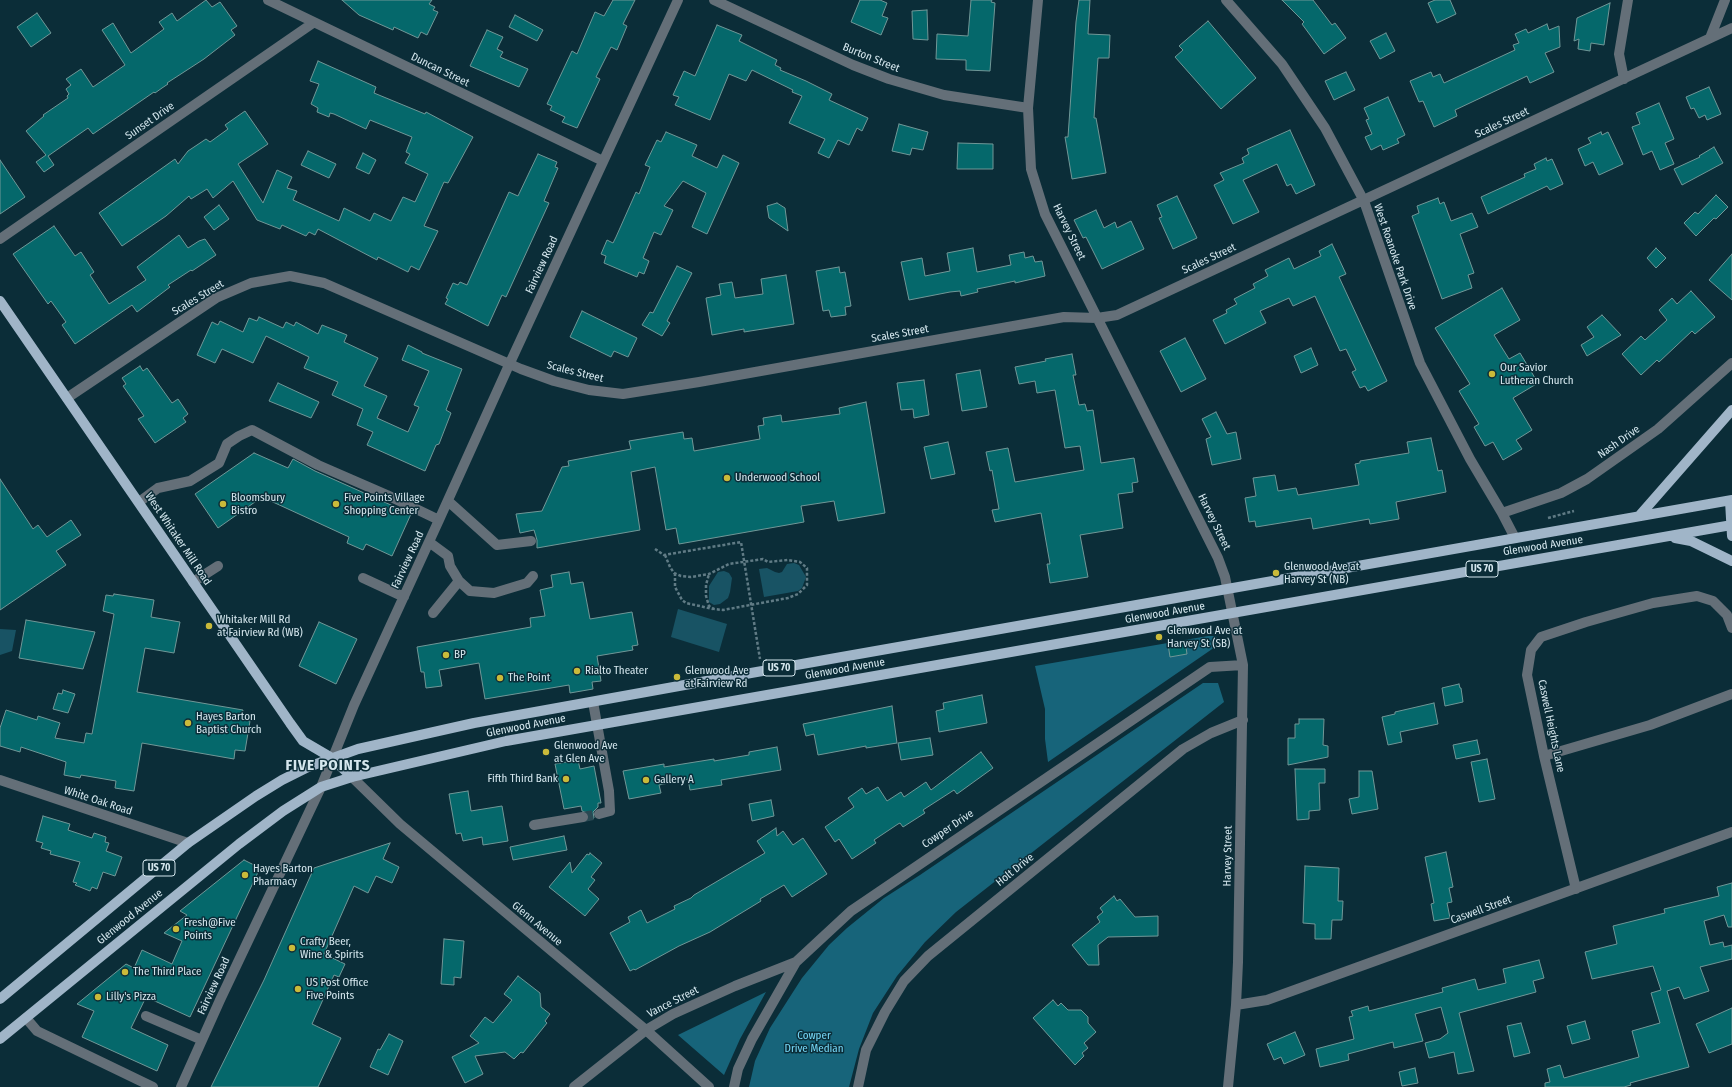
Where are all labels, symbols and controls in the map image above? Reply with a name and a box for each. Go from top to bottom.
street label: Burton Street [841,41,901,75]
street label: Duncan Street [409,50,471,90]
street label: Sunset Drive [123,99,177,143]
street label: Scales Street [1473,105,1531,141]
street label: Harvey Street [1050,202,1088,262]
street label: West Roanoke Park Drive [1371,202,1419,312]
street label: Fairview Road [523,234,561,296]
street label: Scales Street [1180,241,1238,277]
street label: Scales Street [170,277,226,319]
street label: Scales Street [870,322,930,346]
street label: Scales Street [545,359,605,385]
place label: Our Savior Lutheran Church [1500,361,1574,387]
marker: Our Savior Lutheran Church [1487,369,1497,379]
street label: Nash Drive [1595,423,1643,461]
place label: Underwood School [735,471,820,485]
marker: Underwood School [722,473,732,483]
street label: West Whitaker Mill Road [142,490,214,588]
place label: Bloomsbury Bistro [231,491,285,517]
place label: Five Points Village Shopping Center [344,491,425,517]
street label: Harvey Street [1195,492,1233,552]
marker: Bloomsbury Bistro [218,499,228,509]
marker: Five Points Village Shopping Center [331,499,341,509]
street label: Fairview Road [389,529,427,591]
street label: Glenwood Avenue [1502,533,1584,559]
place label: Glenwood Ave at Harvey St (NB) [1284,560,1359,586]
road number: US 70 [1466,561,1498,577]
marker: Glenwood Ave at Harvey St (NB) [1271,568,1281,578]
street label: Glenwood Avenue [1124,599,1206,627]
place label: Whitaker Mill Rd at Fairview Rd (WB) [217,613,303,639]
marker: Whitaker Mill Rd at Fairview Rd (WB) [204,621,214,631]
place label: Glenwood Ave at Harvey St (SB) [1167,624,1242,650]
marker: Glenwood Ave at Harvey St (SB) [1154,632,1164,642]
place label: BP [454,648,466,662]
marker: BP [441,650,451,660]
street label: Glenwood Avenue [804,655,886,683]
road number: US 70 [763,660,795,676]
place label: Rialto Theater [585,664,648,678]
place label: Glenwood Ave at Fairview Rd [685,664,749,690]
marker: Rialto Theater [572,666,582,676]
place label: The Point [508,671,550,685]
marker: Glenwood Ave at Fairview Rd [672,672,682,682]
marker: The Point [495,673,505,683]
street label: Caswell Heights Lane [1535,678,1567,774]
place label: Hayes Barton Baptist Church [196,710,262,736]
street label: Glenwood Avenue [485,712,567,740]
marker: Hayes Barton Baptist Church [183,718,193,728]
place label: Glenwood Ave at Glen Ave [554,739,618,765]
marker: Glenwood Ave at Glen Ave [541,747,551,757]
district label: FIVE POINTS [285,757,371,775]
place label: Fifth Third Bank [487,772,558,786]
place label: Gallery A [654,773,694,787]
marker: Fifth Third Bank [561,774,571,784]
marker: Gallery A [641,775,651,785]
street label: White Oak Road [62,784,134,818]
street label: Cowper Drive [920,807,976,851]
street label: Harvey Street [1221,826,1235,886]
street label: Holt Drive [993,851,1037,889]
road number: US 70 [143,860,175,876]
place label: Hayes Barton Pharmacy [253,862,313,888]
marker: Hayes Barton Pharmacy [240,870,250,880]
street label: Glenwood Avenue [94,886,166,948]
street label: Caswell Street [1449,893,1513,927]
street label: Glenn Avenue [509,899,565,949]
place label: Fresh@Five Points [184,916,236,942]
marker: Fresh@Five Points [171,924,181,934]
place label: Crafty Beer, Wine & Spirits [300,935,364,961]
marker: Crafty Beer, Wine & Spirits [287,943,297,953]
street label: Fairview Road [195,955,233,1017]
place label: The Third Place [133,965,201,979]
marker: The Third Place [120,967,130,977]
place label: US Post Office Five Points [306,976,368,1002]
street label: Vance Street [645,983,701,1021]
marker: US Post Office Five Points [293,984,303,994]
place label: Lilly's Pizza [106,990,156,1004]
marker: Lilly's Pizza [93,992,103,1002]
park label: Cowper Drive Median [785,1029,843,1055]

